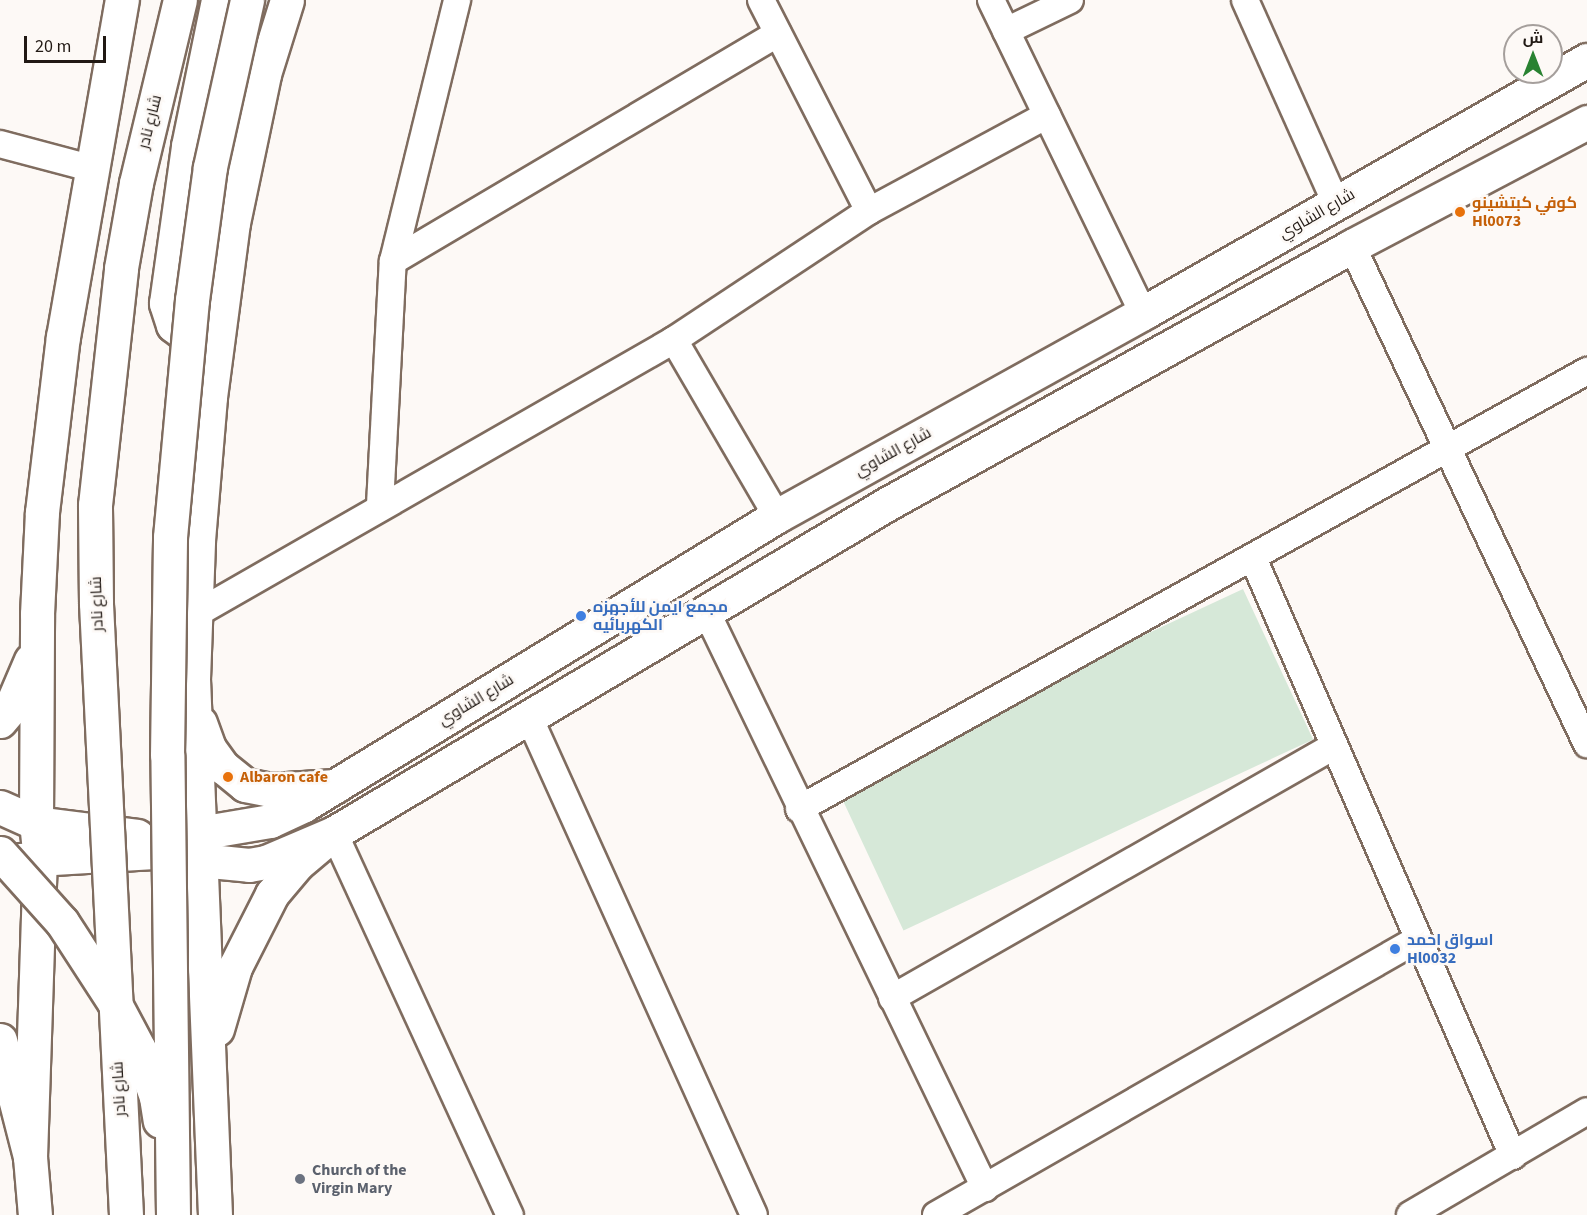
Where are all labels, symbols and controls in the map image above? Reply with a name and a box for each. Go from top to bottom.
scale bar [27,24,110,62]
north arrow [1503,24,1563,84]
text: ش [1523,27,1543,49]
text: 20 m [35,34,71,59]
street label: شارع نادر [134,93,166,151]
street label: شارع الشاوي [1276,185,1358,243]
place label: كوفي كبتشينو Hl0073 [1472,193,1577,231]
marker: كوفي كبتشينو Hl0073 [1453,205,1467,219]
street label: شارع الشاوي [851,423,935,481]
street label: شارع نادر [86,576,108,632]
place label: مجمع ايمن للأجهزه الكهربائيه [593,597,728,635]
marker: مجمع ايمن للأجهزه الكهربائيه [574,609,588,623]
street label: شارع الشاوي [435,670,517,730]
place label: Albaron cafe [240,767,328,787]
marker: Albaron cafe [221,770,235,784]
place label: اسواق احمد Hl0032 [1407,930,1493,968]
marker: اسواق احمد Hl0032 [1388,942,1402,956]
street label: شارع نادر [108,1061,130,1117]
place label: Church of the Virgin Mary [312,1160,407,1198]
marker: Church of the Virgin Mary [293,1172,307,1186]

